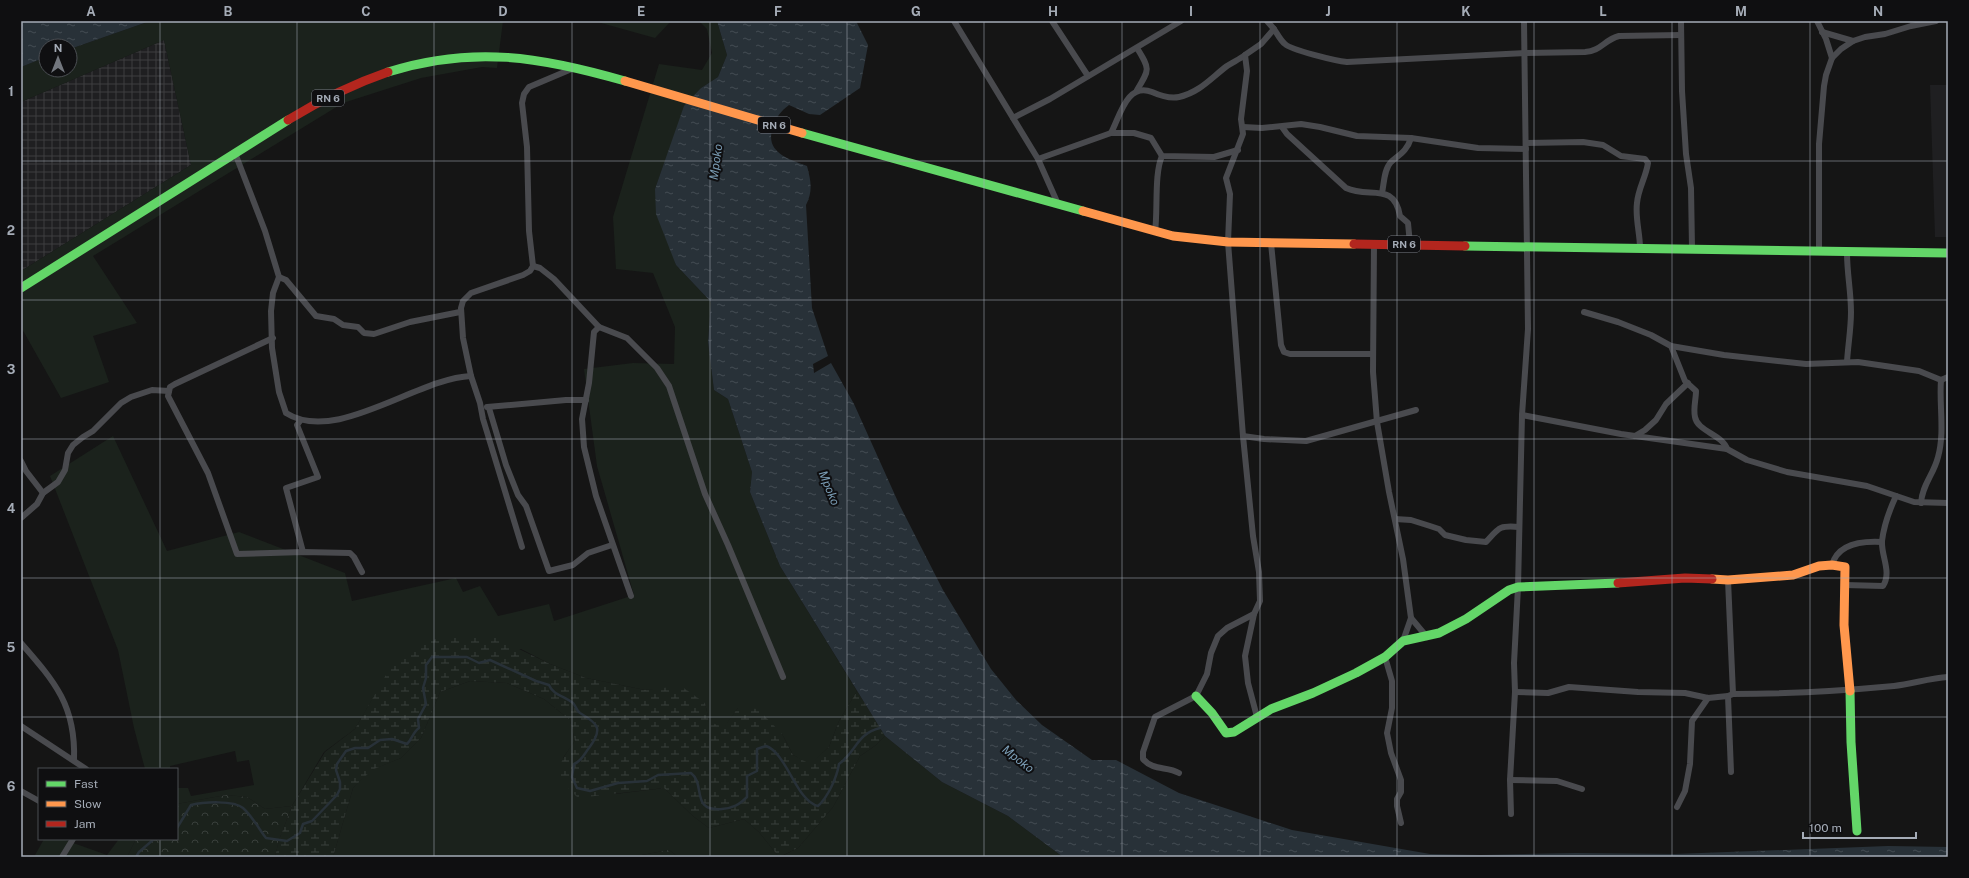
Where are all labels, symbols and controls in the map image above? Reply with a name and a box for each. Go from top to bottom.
text: A [86,4,96,19]
text: B [224,4,233,19]
text: C [361,4,371,19]
text: D [498,4,508,19]
text: E [637,4,645,19]
text: F [774,4,782,19]
text: G [911,4,921,19]
text: H [1048,4,1058,19]
text: I [1189,4,1193,19]
text: J [1325,4,1331,19]
text: K [1461,4,1471,19]
text: L [1599,4,1607,19]
text: M [1735,4,1747,19]
text: N [1873,4,1883,19]
north arrow [38,38,78,78]
text: N [54,42,62,54]
text: 1 [8,84,14,99]
road number: RN 6 [312,90,344,106]
road number: RN 6 [758,117,790,133]
water label: Mpoko [707,143,726,181]
text: 2 [7,223,15,238]
road number: RN 6 [1388,236,1420,252]
text: 3 [7,362,16,377]
water label: Mpoko [816,469,842,508]
text: 4 [7,501,16,516]
text: 5 [7,640,16,655]
water label: Mpoko [999,742,1037,776]
legend [38,768,178,840]
text: Fast [74,777,99,791]
text: 6 [7,779,16,794]
text: Slow [74,797,102,811]
scale bar [1803,814,1916,840]
text: Jam [74,817,96,831]
text: 100 m [1809,821,1842,835]

